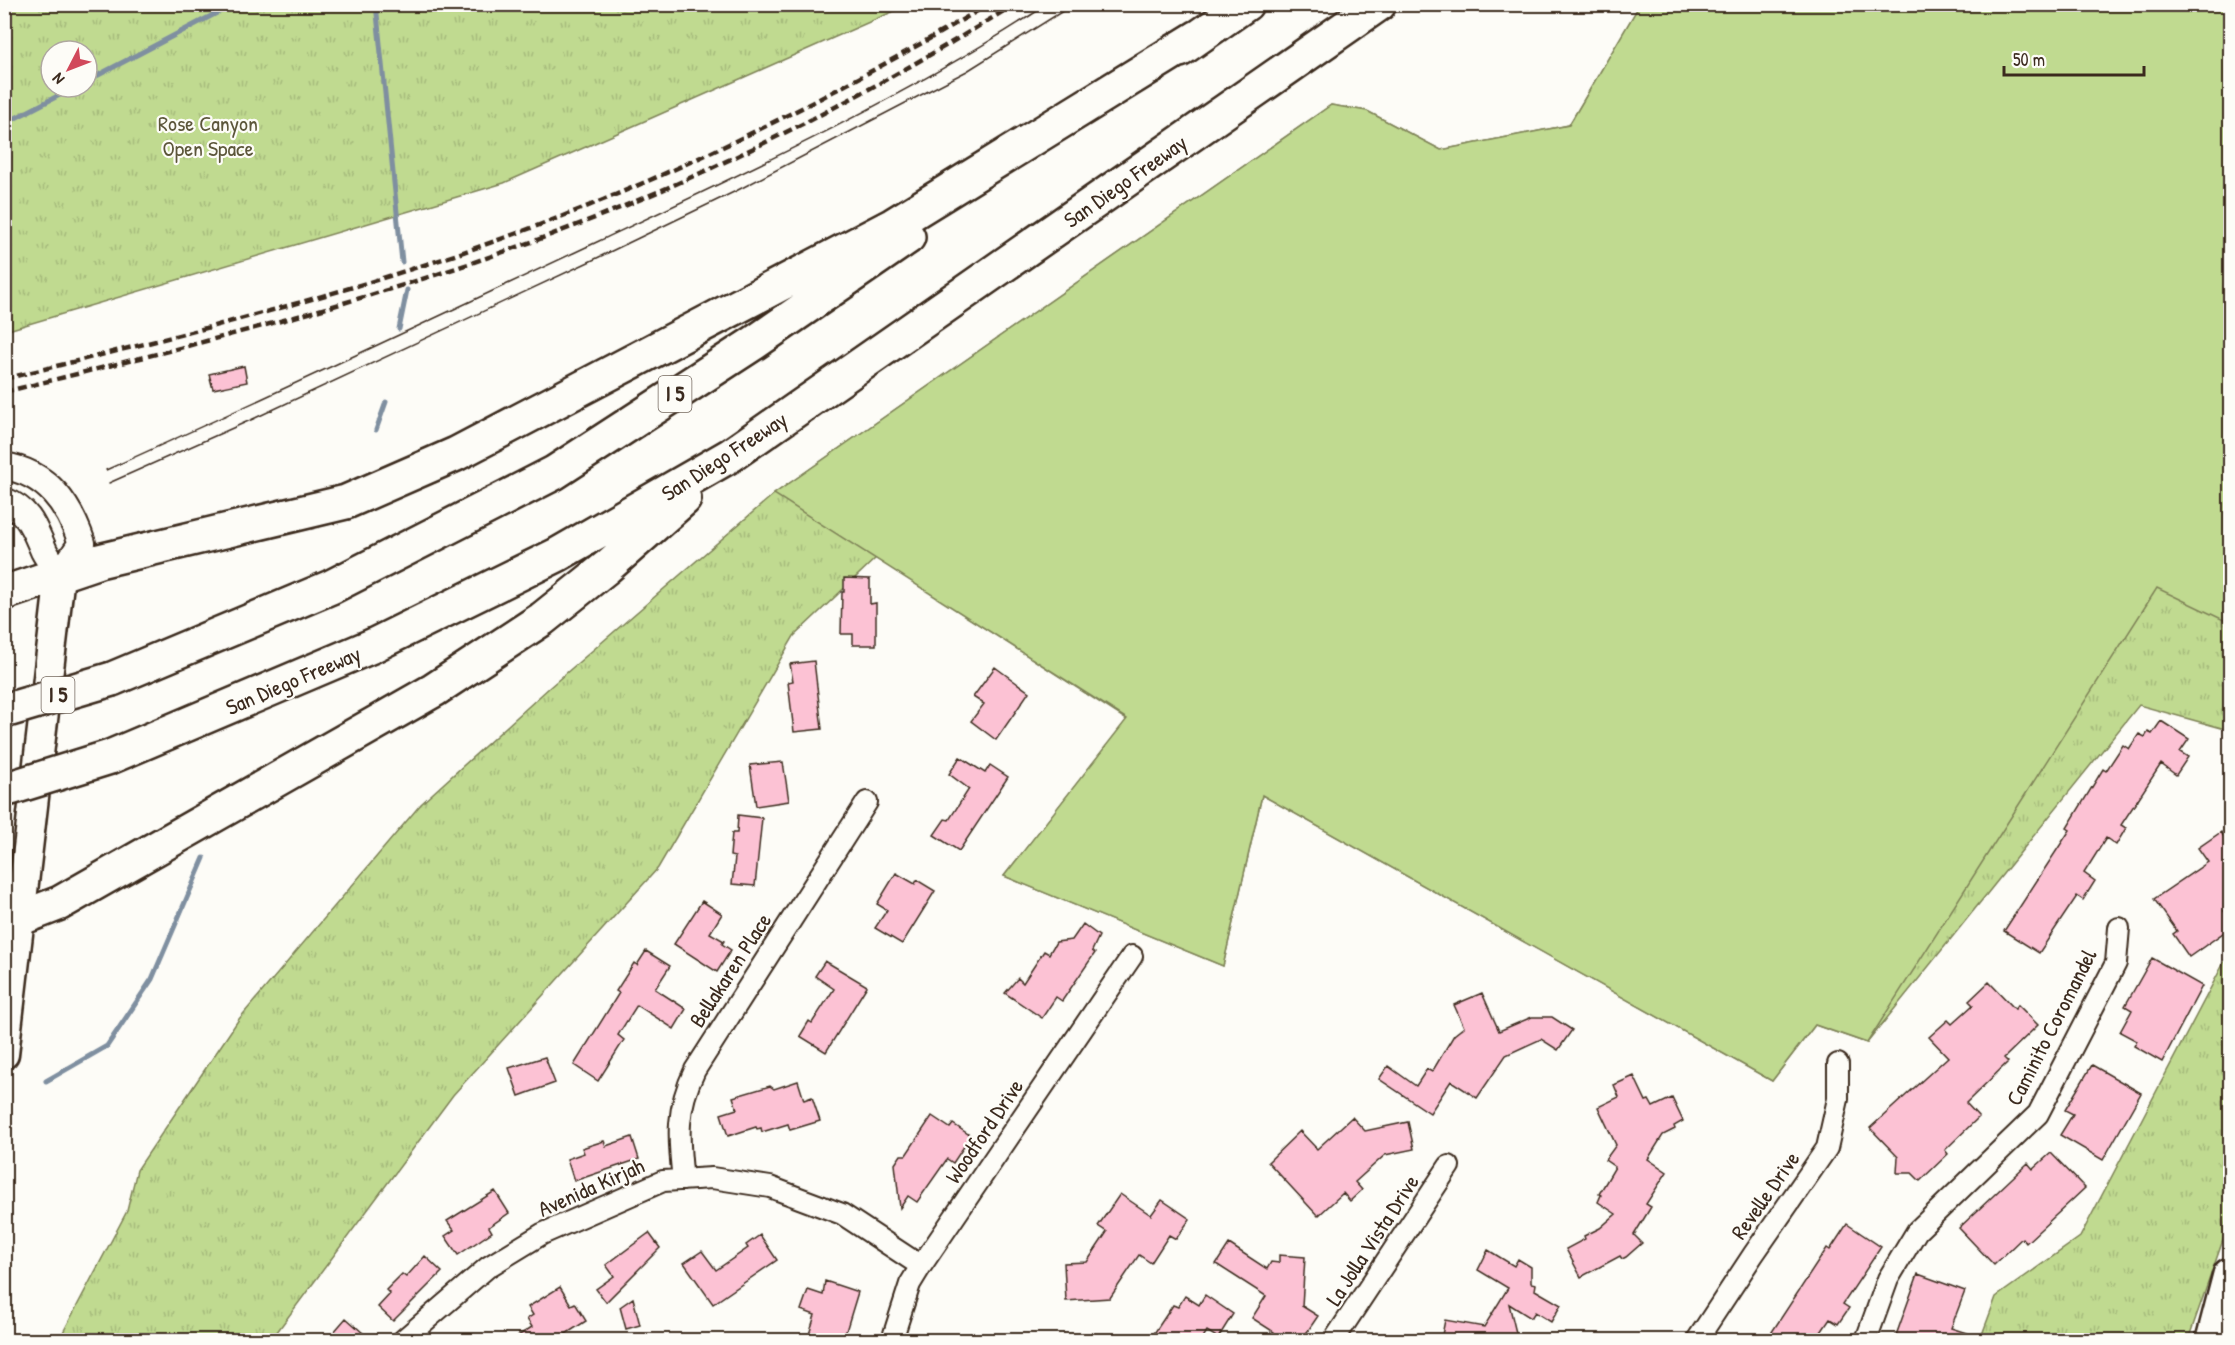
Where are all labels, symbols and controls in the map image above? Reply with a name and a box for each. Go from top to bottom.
north arrow [39,39,99,99]
scale bar [2004,39,2144,77]
text: 50 m [2013,47,2045,72]
text: N [47,68,69,90]
park label: Rose Canyon Open Space [158,108,258,163]
street label: San Diego Freeway [1057,127,1193,235]
road number: I 5 [658,376,692,412]
street label: San Diego Freeway [655,404,793,508]
street label: San Diego Freeway [221,638,365,722]
road number: I 5 [42,677,74,713]
street label: Bellakaren Place [682,907,778,1033]
street label: Caminito Coromandel [1999,943,2103,1110]
street label: Woodford Drive [938,1073,1030,1189]
street label: Revelle Drive [1724,1145,1806,1245]
street label: Avenida Kirjah [533,1150,649,1224]
street label: La Jolla Vista Drive [1318,1169,1426,1311]

